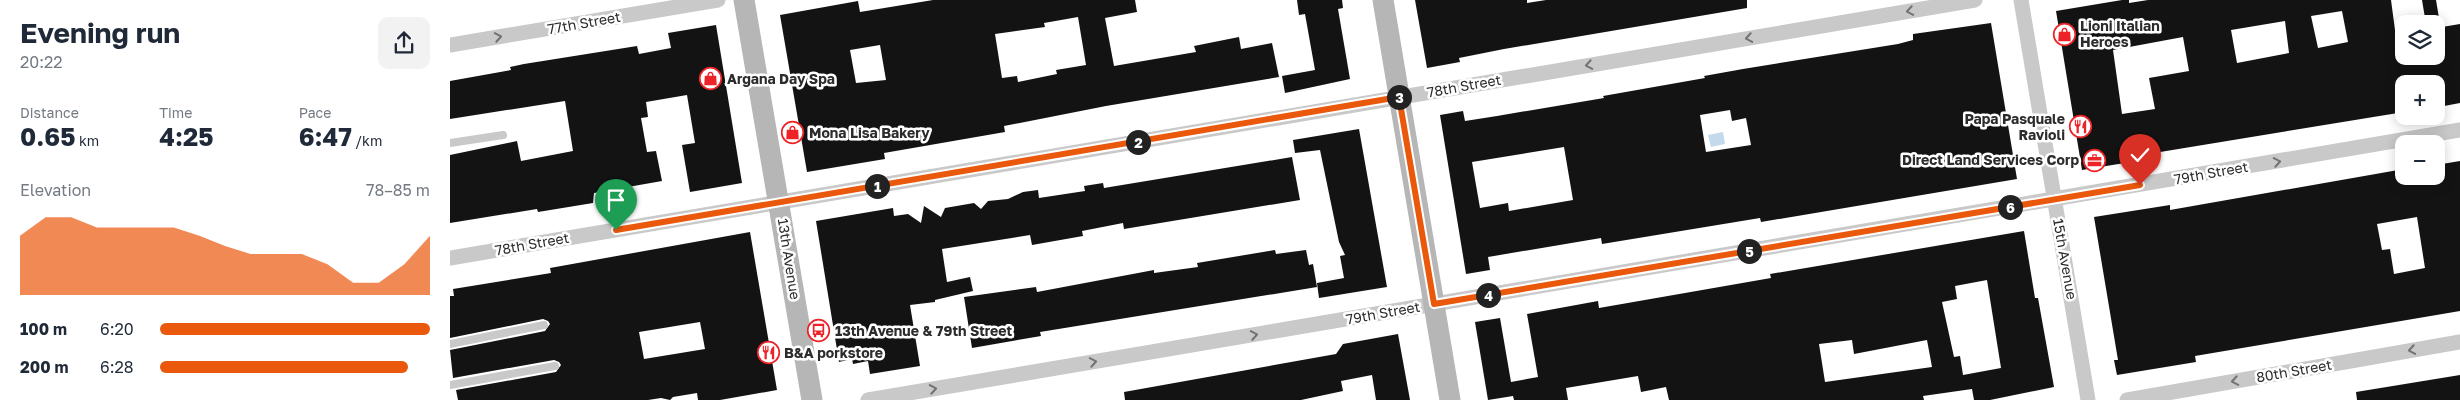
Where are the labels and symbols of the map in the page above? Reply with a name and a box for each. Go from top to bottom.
one-way arrow [1905,5,1913,16]
street label: 77th Street [546,8,622,37]
place label: Lioni Italian Heroes [2080,17,2160,50]
shop icon: Lioni Italian Heroes [2052,22,2076,46]
one-way arrow [494,33,502,43]
one-way arrow [1745,33,1754,43]
one-way arrow [1585,60,1594,70]
shop icon: Argana Day Spa [699,67,723,91]
place label: Argana Day Spa [727,70,835,87]
street label: 78th Street [1425,71,1502,100]
pin: 3 [1386,84,1412,110]
place label: Papa Pasquale Ravioli [1964,110,2065,143]
restaurant icon: Papa Pasquale Ravioli [2069,115,2093,139]
shop icon: Mona Lisa Bakery [781,121,805,145]
place label: Mona Lisa Bakery [809,124,930,141]
pin: 2 [1126,130,1150,154]
pin [2119,134,2161,185]
office icon: Direct Land Services Corp [2083,148,2107,172]
place label: Direct Land Services Corp [1902,151,2079,168]
one-way arrow [2272,157,2281,167]
street label: 79th Street [2172,158,2249,187]
pin: 1 [864,174,890,198]
pin [595,179,637,230]
pin: 6 [1998,194,2022,220]
street label: 13th Avenue [775,217,804,301]
street label: 15th Avenue [2050,217,2081,301]
street label: 78th Street [493,229,570,258]
pin: 5 [1736,238,1762,264]
pin: 4 [1476,282,1500,308]
street label: 79th Street [1344,298,1421,327]
bus stop icon: 13th Avenue & 79th Street [807,319,831,343]
place label: 13th Avenue & 79th Street [835,322,1013,339]
one-way arrow [1249,330,1258,340]
restaurant icon: B&A porkstore [756,341,780,365]
place label: B&A porkstore [784,344,883,361]
one-way arrow [2408,345,2416,355]
street label: 80th Street [2255,356,2333,386]
one-way arrow [1089,357,1098,367]
one-way arrow [2230,376,2239,386]
one-way arrow [929,384,937,394]

